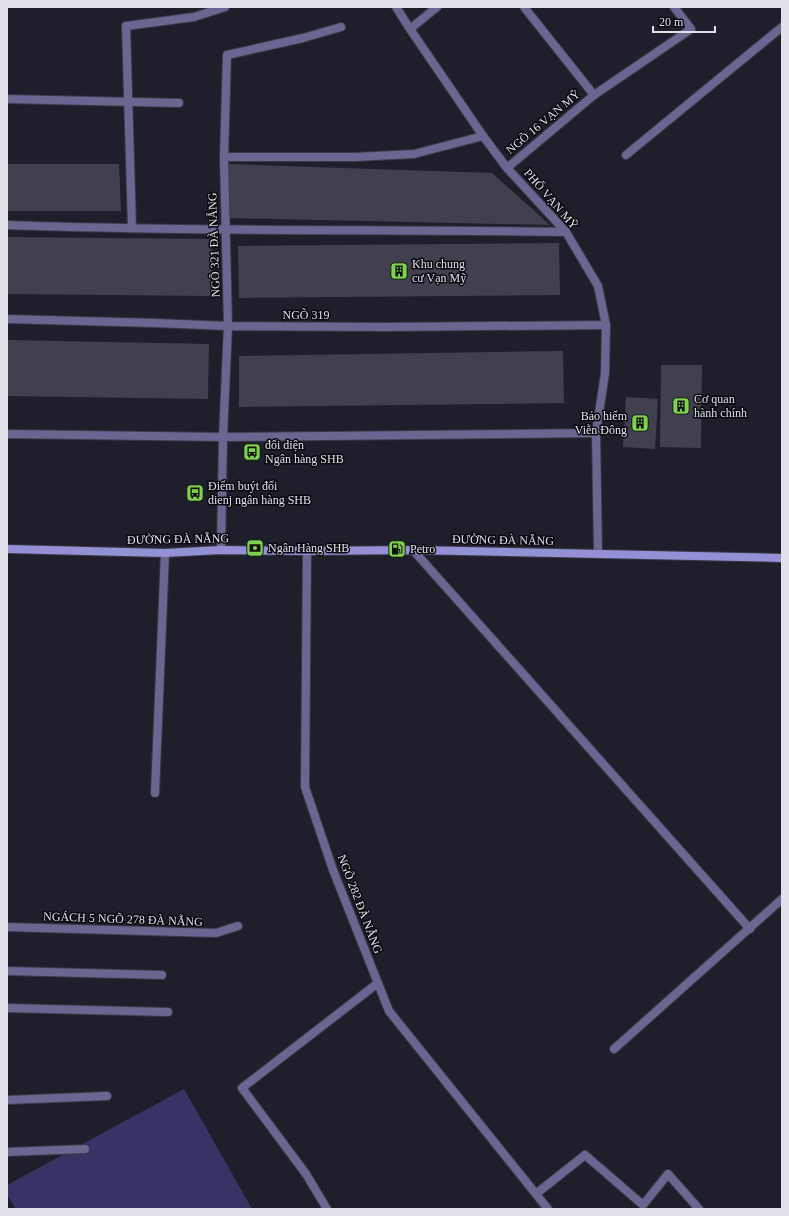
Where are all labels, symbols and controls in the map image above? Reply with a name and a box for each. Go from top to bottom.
scale bar [653,8,715,34]
text: 20 m [659,15,684,29]
street label: NGÕ 16 VẠN MỸ [503,87,583,157]
street label: PHỐ VẠN MỸ [521,165,582,232]
street label: NGÕ 321 ĐÀ NẴNG [204,192,223,298]
place label: Khu chung cư Vạn Mỹ [412,257,466,285]
building icon: Khu chung cư Vạn Mỹ [389,261,409,281]
street label: NGÕ 319 [283,308,330,322]
place label: Cơ quan hành chính [694,392,747,420]
building icon: Cơ quan hành chính [671,396,691,416]
place label: Bảo hiểm Viễn Đông [575,409,628,437]
building icon: Bảo hiểm Viễn Đông [630,413,650,433]
place label: đối diện Ngân hàng SHB [265,438,344,466]
bus stop icon: đối diện Ngân hàng SHB [242,442,262,462]
place label: Điểm buýt đối dienj ngân hàng SHB [208,479,311,507]
bus stop icon: Điểm buýt đối dienj ngân hàng SHB [185,483,205,503]
street label: ĐƯỜNG ĐÀ NẴNG [127,530,229,547]
street label: ĐƯỜNG ĐÀ NẴNG [452,531,554,548]
bank icon: Ngân Hàng SHB [245,538,265,558]
fuel station icon: Petro [387,539,407,559]
place label: Ngân Hàng SHB [268,541,349,555]
place label: Petro [410,542,435,556]
street label: NGÕ 282 ĐÀ NẴNG [335,852,386,956]
street label: NGÁCH 5 NGÕ 278 ĐÀ NẴNG [43,908,203,929]

